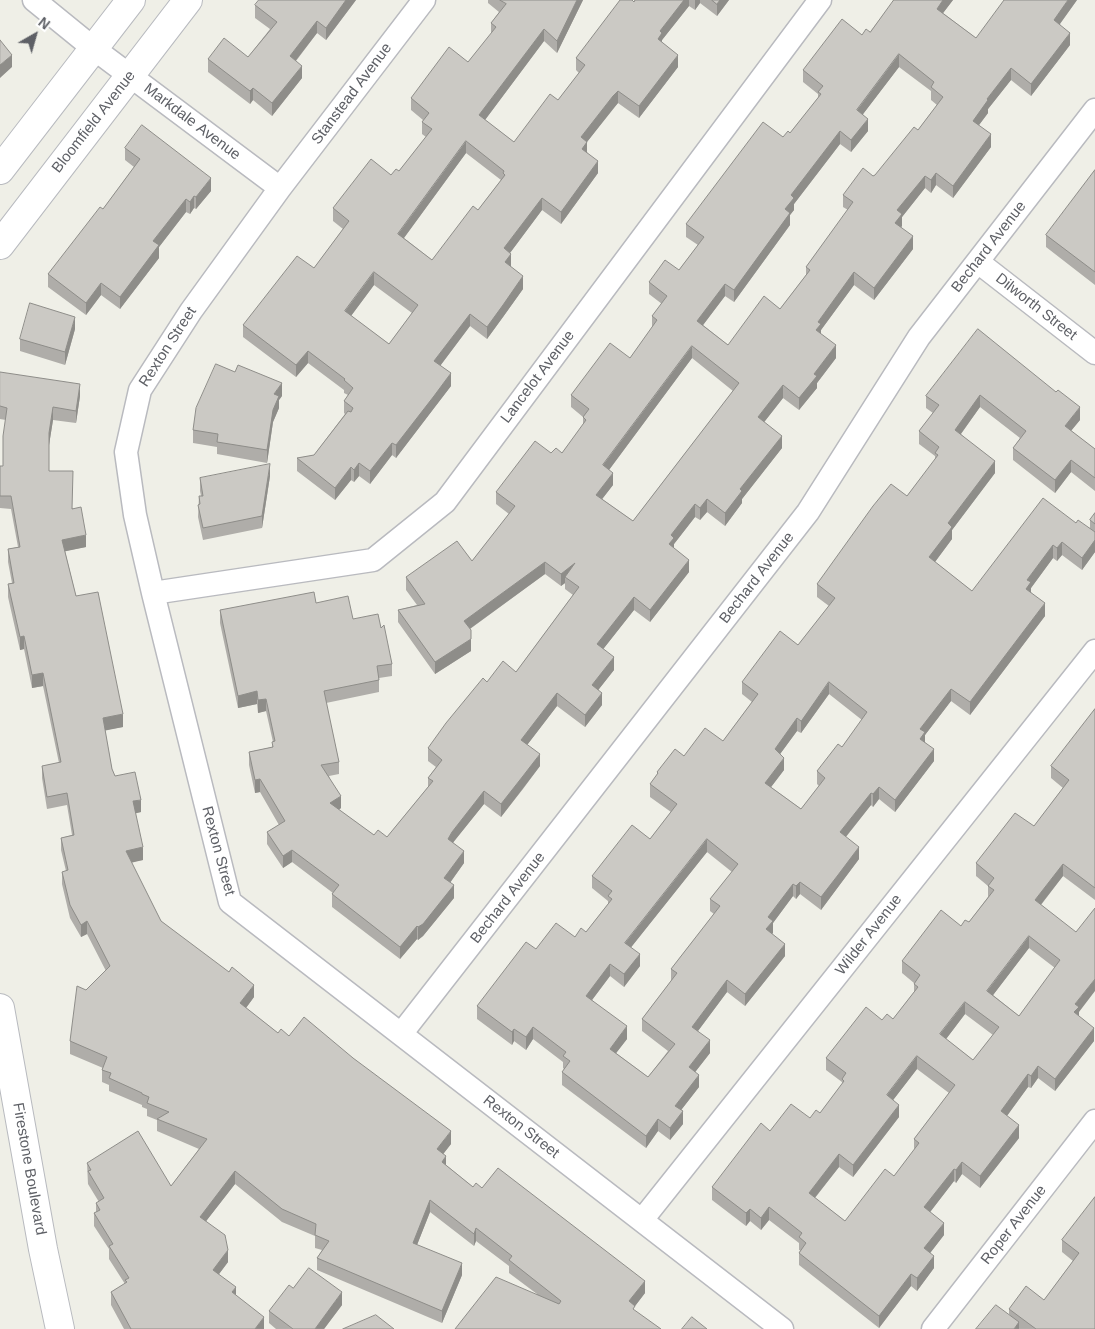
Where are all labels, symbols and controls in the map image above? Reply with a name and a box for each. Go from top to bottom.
north arrow [10,10,60,60]
text: N [35,14,53,33]
street label: Stanstead Avenue [308,40,396,148]
street label: Bloomfield Avenue [48,67,140,177]
street label: Markdale Avenue [140,80,244,164]
street label: Bechard Avenue [948,198,1030,296]
street label: Dilworth Street [992,270,1080,344]
street label: Rexton Street [135,304,201,390]
street label: Lancelot Avenue [497,327,579,427]
street label: Bechard Avenue [716,529,798,627]
street label: Rexton Street [197,804,239,898]
street label: Bechard Avenue [467,849,549,947]
street label: Wilder Avenue [832,891,906,979]
street label: Rexton Street [479,1092,563,1162]
street label: Firestone Boulevard [8,1101,50,1237]
street label: Roper Avenue [977,1182,1051,1268]

